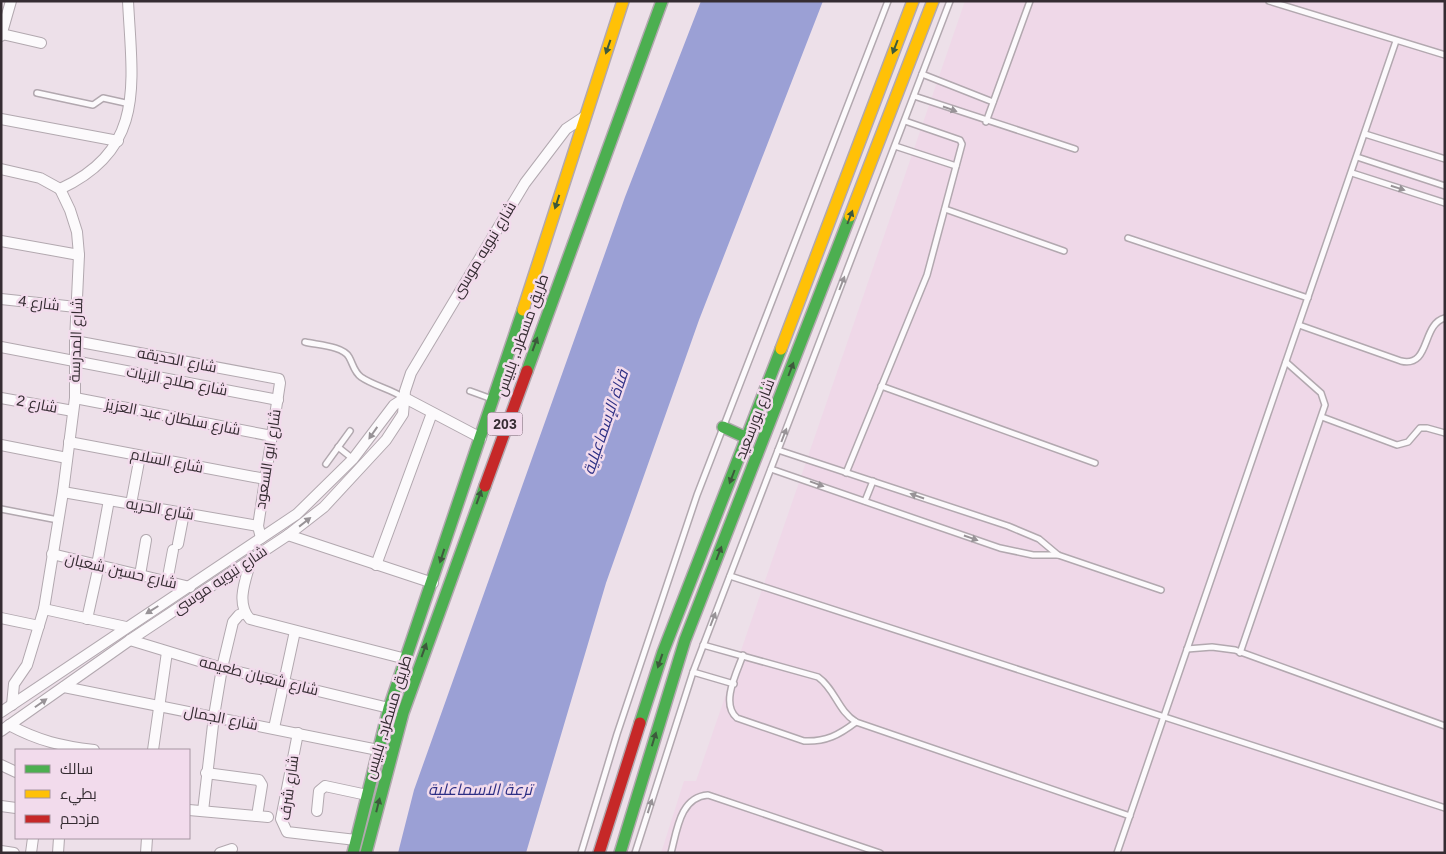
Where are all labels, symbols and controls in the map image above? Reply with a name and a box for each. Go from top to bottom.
one-way arrow [604,40,611,55]
one-way arrow [891,40,899,55]
one-way arrow [943,105,958,113]
one-way arrow [1391,184,1406,192]
one-way arrow [553,195,561,210]
street label: شارع نبويه موسى [448,198,522,303]
one-way arrow [846,210,854,224]
street label: طريق مسطرد, بلبيس [492,272,553,399]
one-way arrow [838,275,846,290]
street label: شارع 4 [17,292,61,316]
street label: شارع المدرسة [66,297,88,383]
one-way arrow [531,336,539,351]
street label: شارع الحديقه [135,343,218,378]
street label: شارع صلاح الزيات [125,362,229,402]
one-way arrow [787,362,795,376]
water label: قناة الإسماعيلية [580,366,634,477]
street label: شارع بورسعيد [732,376,780,462]
street label: شارع 2 [14,391,59,419]
street label: شارع سلطان عبد العزيز [102,395,242,441]
street label: شارع ابو السعود [251,408,287,510]
road number: 203 [488,412,522,436]
one-way arrow [368,427,378,440]
one-way arrow [780,427,788,442]
street label: شارع السلام [129,445,205,479]
one-way arrow [728,470,736,485]
one-way arrow [810,480,825,488]
one-way arrow [476,489,483,504]
one-way arrow [910,492,925,499]
street label: شارع الحريه [124,494,195,526]
one-way arrow [298,517,312,527]
one-way arrow [963,535,978,542]
street label: شارع نبويه موسى [170,542,272,620]
one-way arrow [715,545,723,560]
street label: شارع حسين شعبان [63,549,179,595]
one-way arrow [438,549,446,564]
one-way arrow [145,606,159,615]
one-way arrow [709,611,717,626]
one-way arrow [421,642,428,657]
street label: شارع شعبان طعيمه [197,653,320,701]
street label: طريق مسطرد, بلبيس [361,653,416,781]
one-way arrow [656,653,663,668]
one-way arrow [34,698,48,708]
street label: شارع الجمال [182,702,260,736]
one-way arrow [651,732,659,747]
legend [15,749,190,839]
street label: شارع شرف [276,754,304,822]
text: سالك [60,760,93,777]
water label: ترعة الاسماعلية [428,781,535,799]
text: بطيء [60,785,97,806]
one-way arrow [374,798,382,813]
one-way arrow [646,799,654,814]
text: مزدحم [60,810,100,829]

